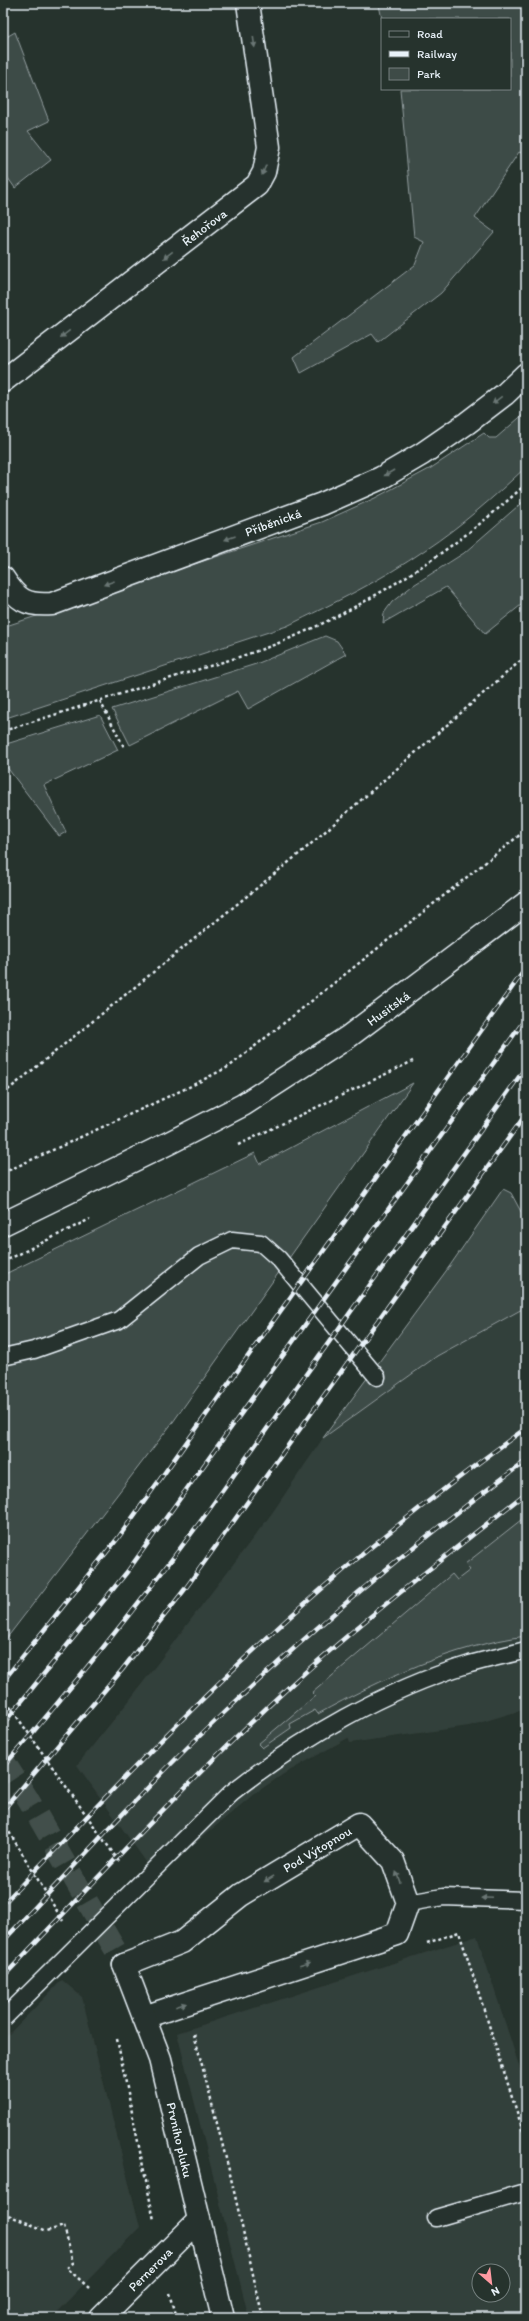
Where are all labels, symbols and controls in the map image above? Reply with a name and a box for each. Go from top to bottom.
legend [381,18,511,90]
text: Road [417,27,443,41]
one-way arrow [251,36,257,48]
text: Railway [417,47,457,61]
text: Park [417,67,441,81]
one-way arrow [261,164,267,176]
street label: Řehořova [179,206,230,249]
one-way arrow [163,250,173,258]
one-way arrow [59,329,70,338]
one-way arrow [492,396,502,404]
one-way arrow [383,469,395,476]
street label: Příběnická [243,505,304,540]
one-way arrow [224,535,236,541]
one-way arrow [102,580,114,586]
street label: Husitská [364,988,413,1029]
street label: Pod Výtopnou [280,1823,354,1876]
one-way arrow [395,1870,401,1882]
one-way arrow [263,1875,275,1882]
one-way arrow [481,1895,493,1902]
one-way arrow [299,1961,311,1967]
one-way arrow [176,2001,188,2007]
street label: Prvního pluku [164,2101,195,2179]
street label: Pernerova [125,2244,176,2294]
north arrow [471,2263,511,2303]
text: N [489,2284,502,2299]

